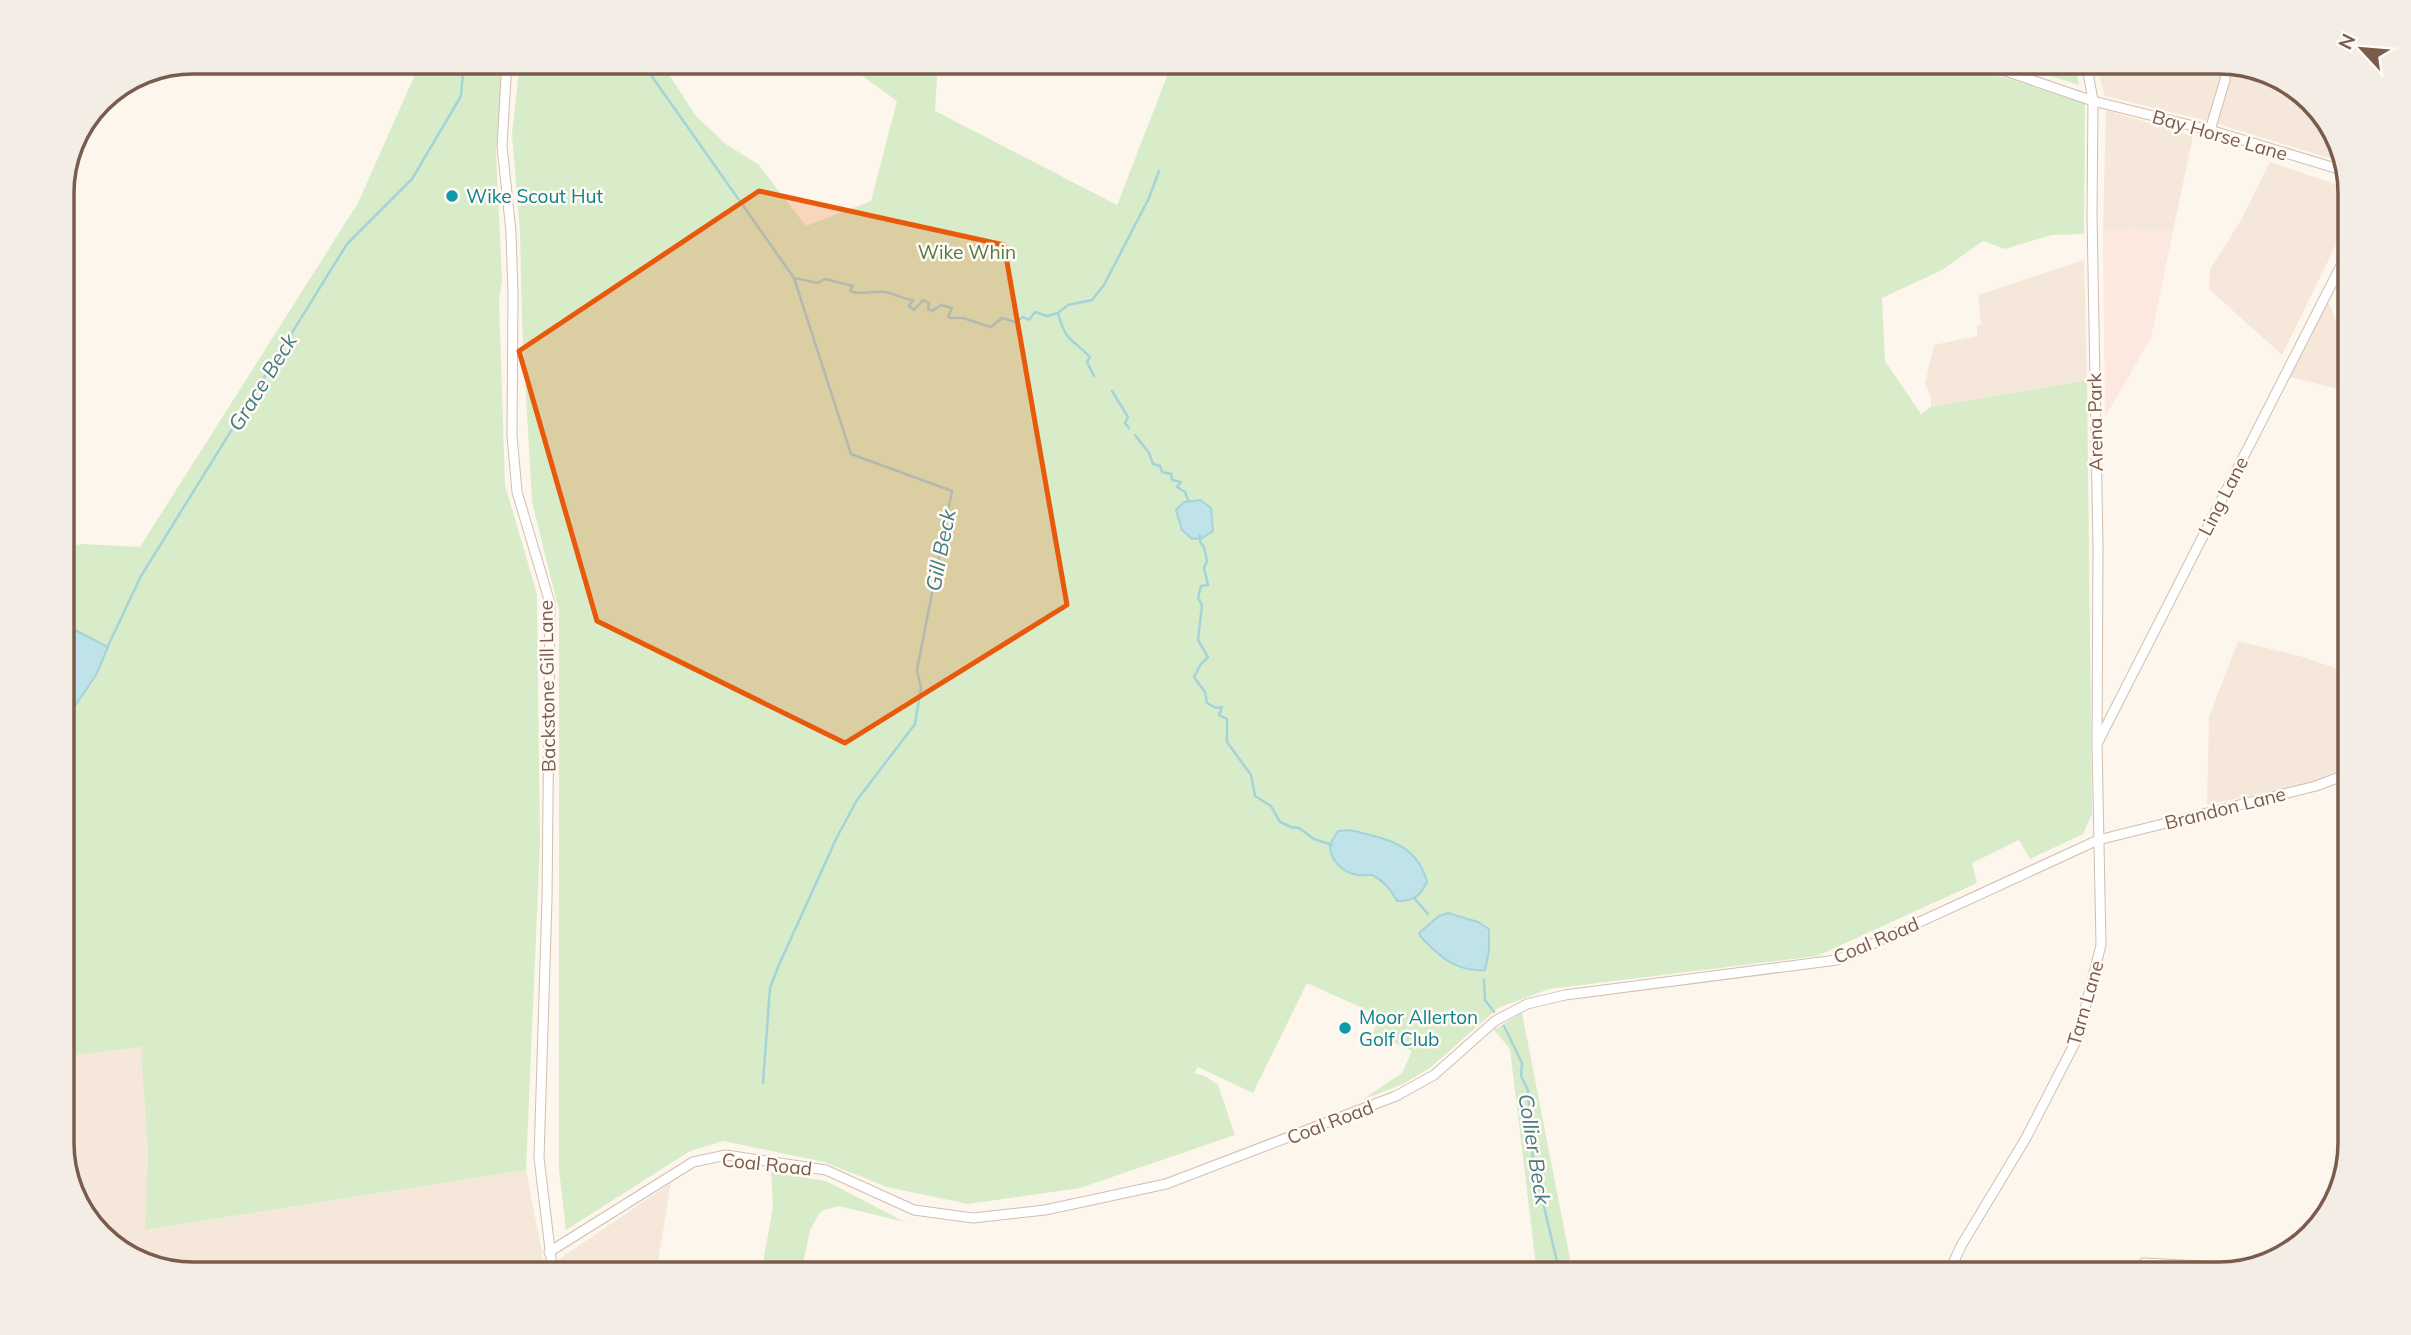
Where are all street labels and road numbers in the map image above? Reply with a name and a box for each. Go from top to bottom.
street label: Bay Horse Lane [2150,104,2290,166]
street label: Arena Park [2082,372,2108,471]
street label: Ling Lane [2193,452,2253,540]
street label: Backstone Gill Lane [533,600,561,772]
street label: Brandon Lane [2162,781,2288,835]
street label: Coal Road [1830,911,1922,969]
street label: Tarn Lane [2061,958,2109,1048]
street label: Coal Road [1283,1095,1377,1149]
street label: Coal Road [721,1147,813,1181]

